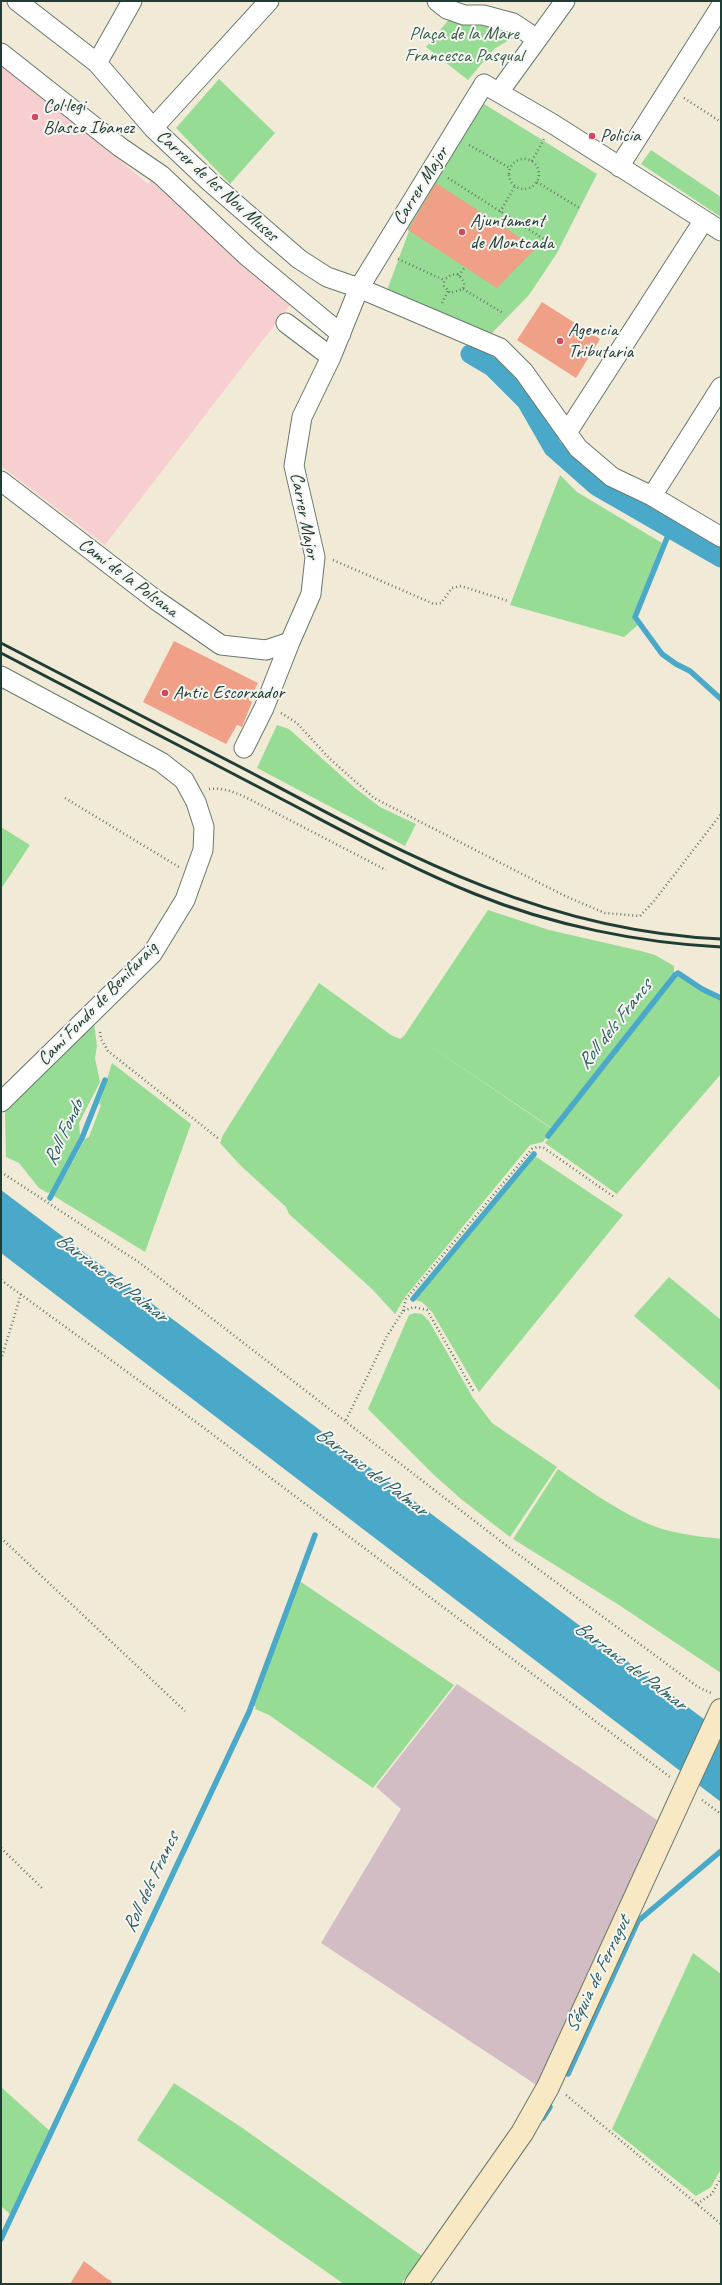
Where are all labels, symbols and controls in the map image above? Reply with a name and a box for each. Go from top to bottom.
park label: Plaça de la Mare Francesca Pasqual [405,23,523,67]
place label: Col·legi Blasco Ibanez [43,95,134,139]
marker: Col·legi Blasco Ibanez [30,112,40,122]
street label: Carrer de les Nou Muses [151,125,283,247]
place label: Policia [600,125,640,147]
marker: Policia [587,131,597,141]
street label: Carrer Major [388,143,454,229]
place label: Ajuntament de Montcada [470,210,553,254]
marker: Ajuntament de Montcada [457,227,467,237]
place label: Agencia Tributaria [568,319,633,363]
marker: Agencia Tributaria [555,336,565,346]
street label: Carrer Major [284,471,324,561]
street label: Camí de la Polsana [74,533,182,623]
place label: Antic Escorxador [173,682,284,704]
marker: Antic Escorxador [160,688,170,698]
street label: Camí Fondo de Benifaraig [33,937,163,1071]
water label: Roll dels Francs [573,976,657,1074]
water label: Roll Fondo [39,1097,89,1169]
water label: Barranc del Palmar [51,1228,171,1328]
water label: Barranc del Palmar [311,1422,431,1522]
water label: Barranc del Palmar [570,1616,690,1716]
water label: Roll dels Francs [118,1830,184,1936]
water label: Séquia de Ferragut [560,1913,636,2037]

